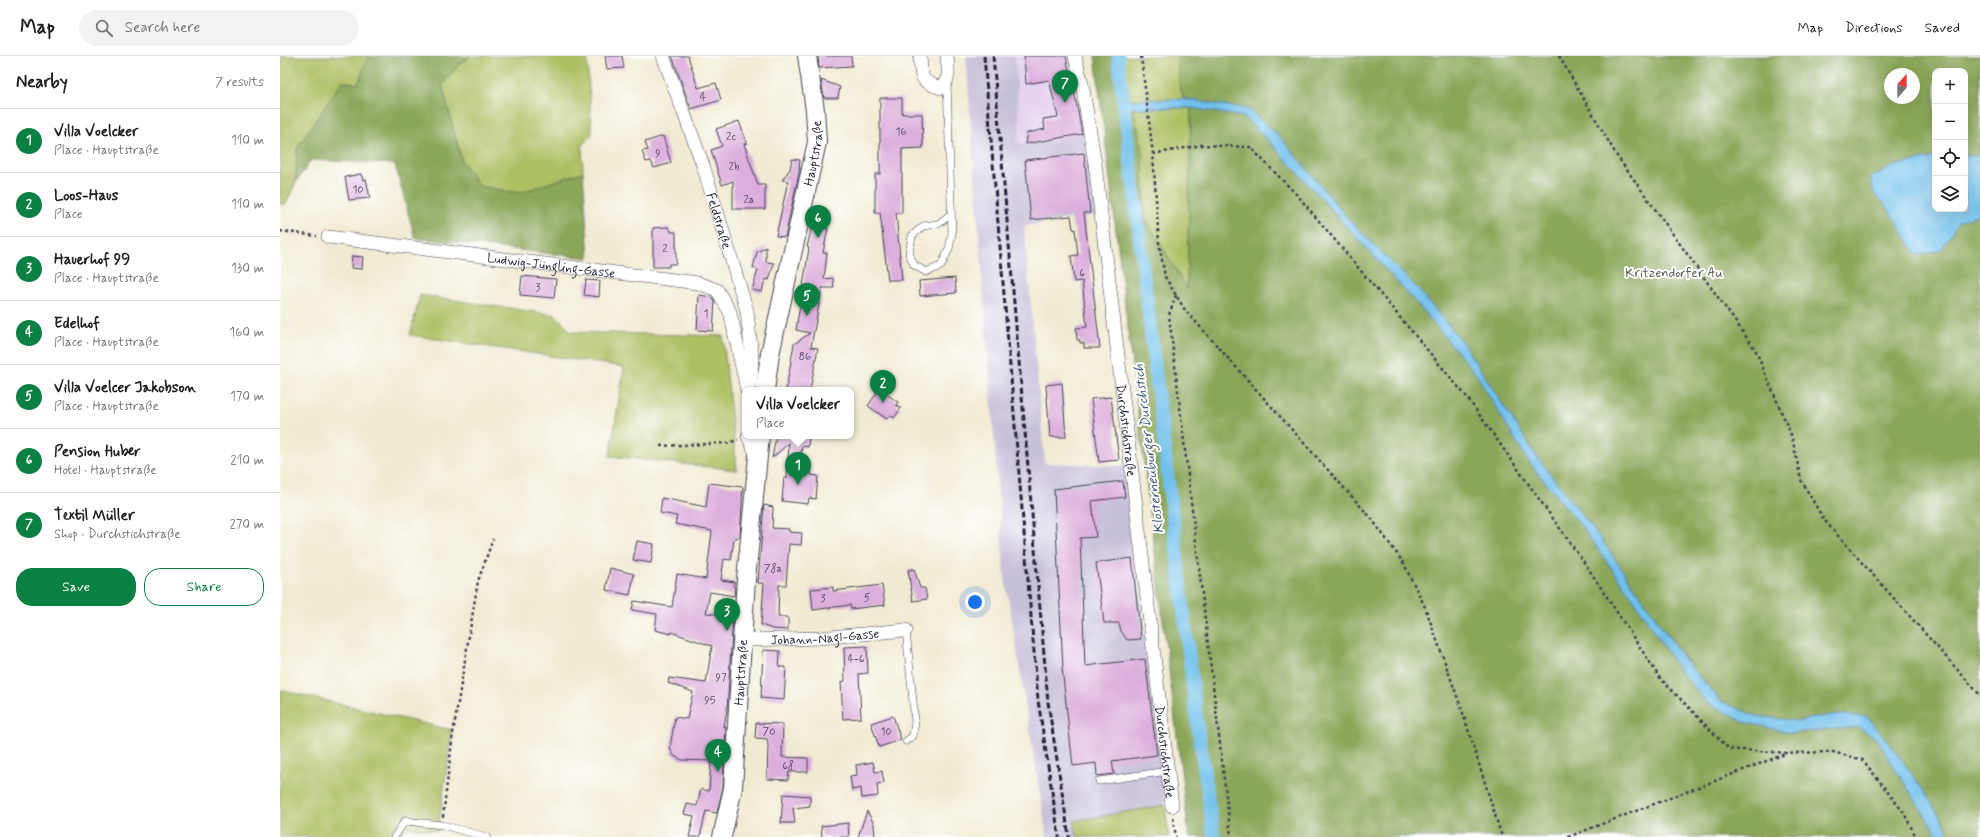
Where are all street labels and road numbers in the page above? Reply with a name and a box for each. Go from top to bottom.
street label: Hauptstraße [801,120,827,188]
street label: Feldstraße [702,191,735,251]
street label: Ludwig-Jüngling-Gasse [486,250,616,283]
street label: Durchstichstraße [1111,383,1139,477]
street label: Johann-Nagl-Gasse [770,626,880,649]
street label: Hauptstraße [731,639,752,706]
street label: Durchstichstraße [1150,705,1178,799]

